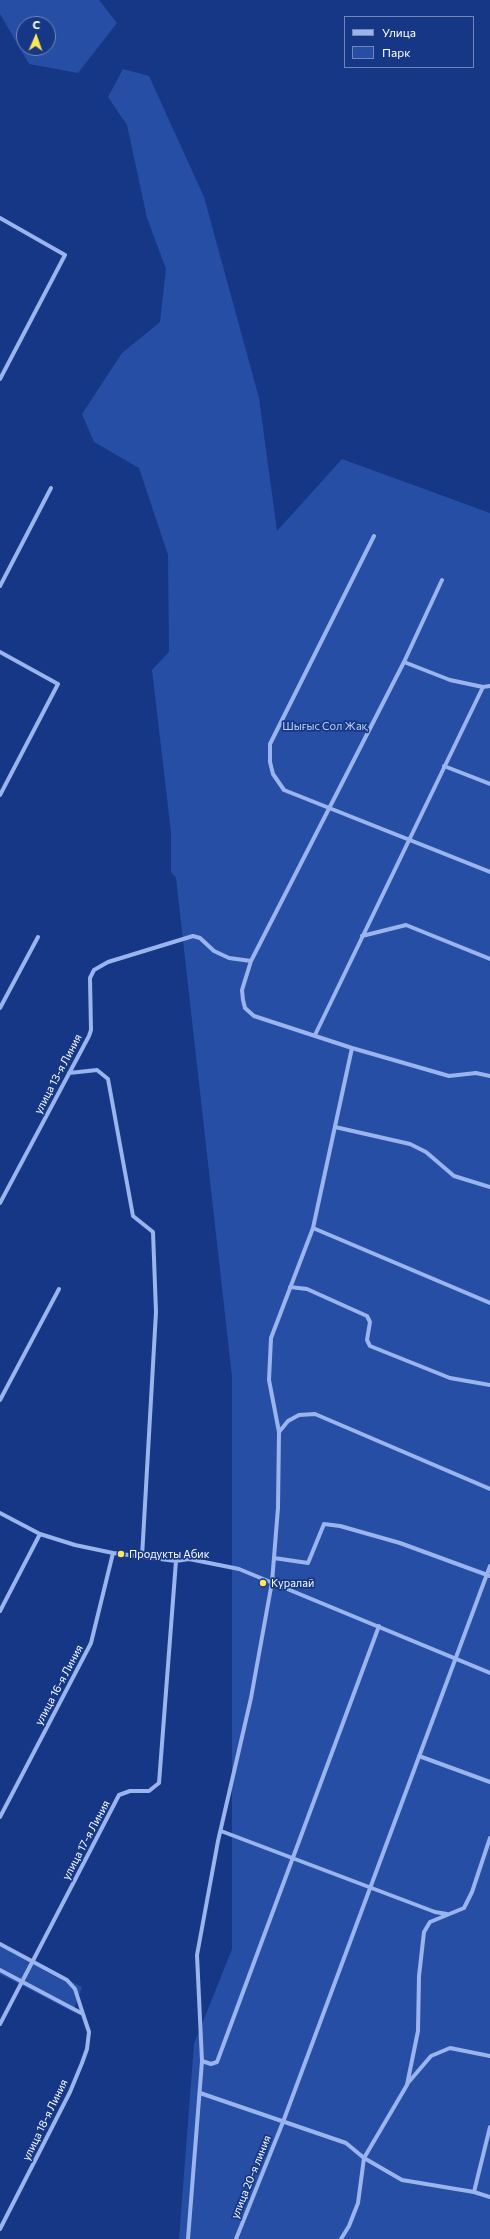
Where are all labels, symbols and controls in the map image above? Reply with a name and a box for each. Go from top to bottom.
north arrow [16,16,56,56]
legend [344,16,474,68]
text: С [32,18,40,31]
text: Улица [382,25,416,39]
text: Парк [382,45,411,59]
park label: Шығыс Сол Жақ [282,719,368,733]
street label: улица 13-я Линия [31,1032,85,1116]
place label: Продукты Абик [129,1547,210,1561]
marker: Продукты Абик [116,1549,126,1559]
place label: Куралай [271,1576,314,1590]
marker: Куралай [258,1578,268,1588]
street label: улица 16-я Линия [32,1643,86,1727]
street label: улица 17-я Линия [59,1798,113,1882]
street label: улица 18-я Линия [20,2077,70,2163]
street label: улица 20-я линия [228,2133,274,2221]

